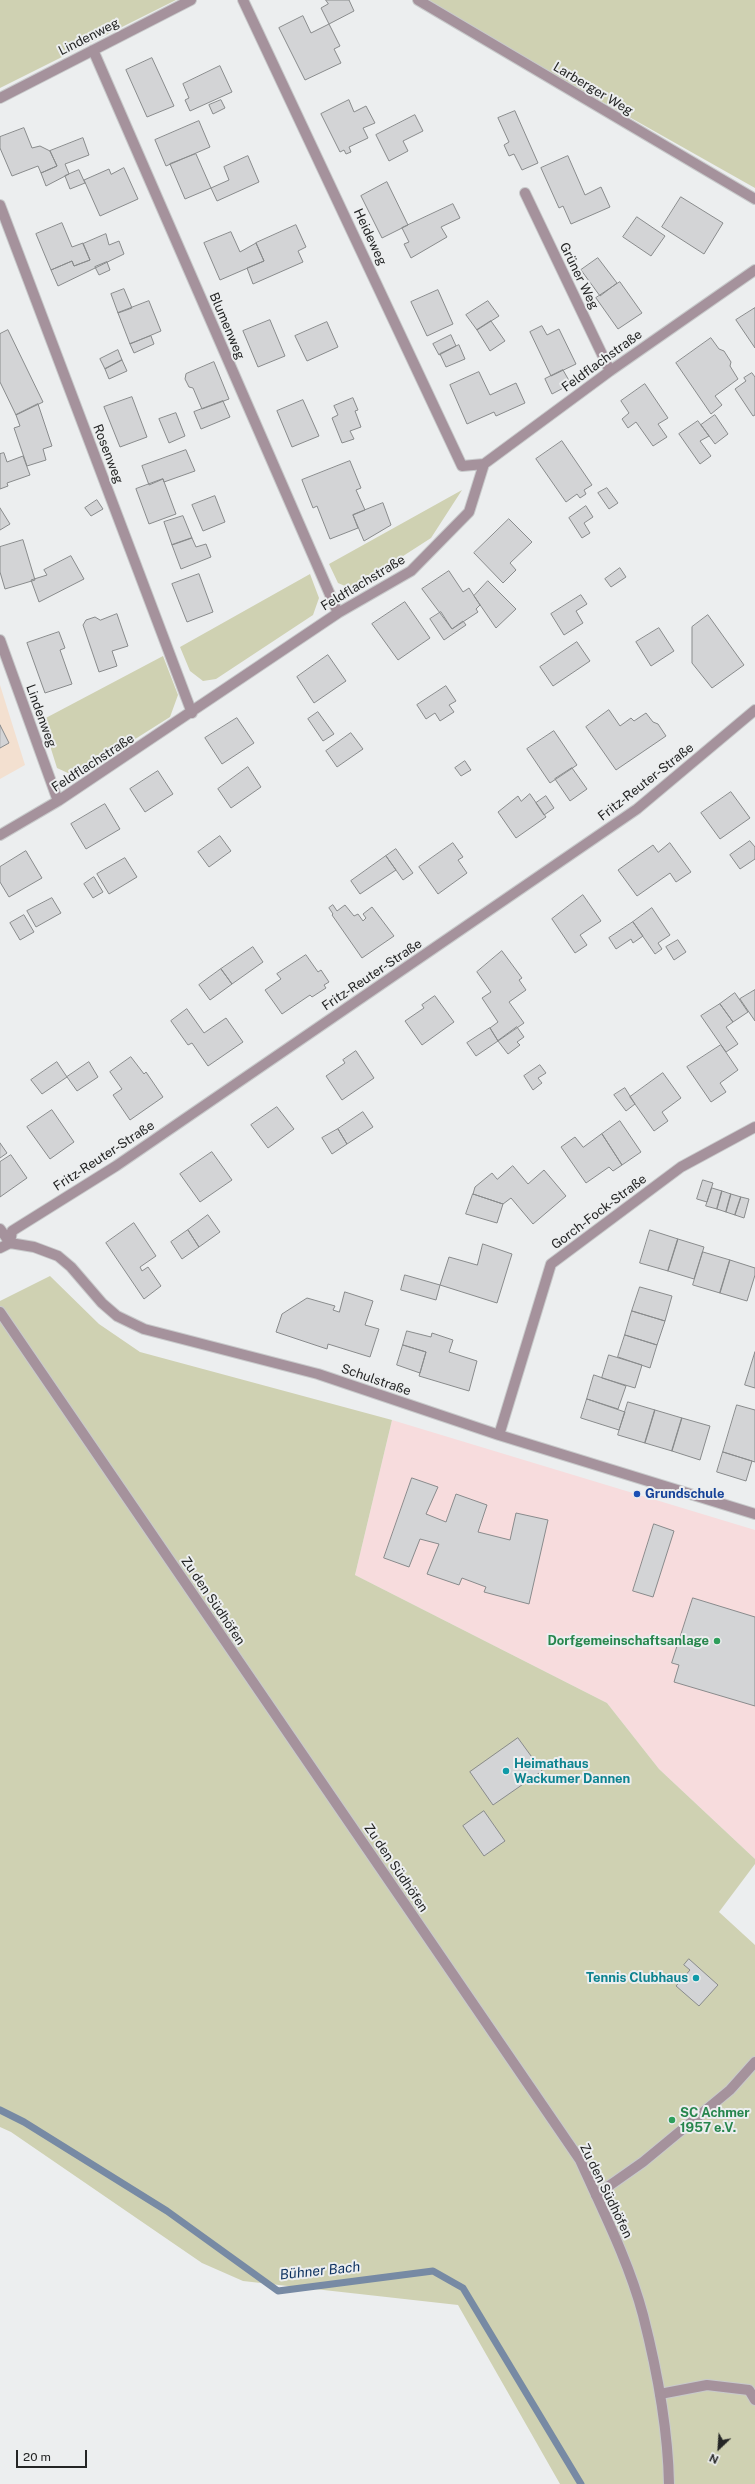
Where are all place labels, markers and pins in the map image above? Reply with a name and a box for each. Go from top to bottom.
place label: Grundschule [645,1486,724,1502]
marker: Grundschule [632,1489,642,1499]
place label: Dorfgemeinschaftsanlage [547,1633,709,1649]
marker: Dorfgemeinschaftsanlage [712,1636,722,1646]
place label: Heimathaus Wackumer Dannen [514,1756,630,1787]
marker: Heimathaus Wackumer Dannen [501,1766,511,1776]
place label: Tennis Clubhaus [586,1970,688,1986]
marker: Tennis Clubhaus [691,1973,701,1983]
place label: SC Achmer 1957 e.V. [680,2105,750,2136]
marker: SC Achmer 1957 e.V. [667,2115,677,2125]

